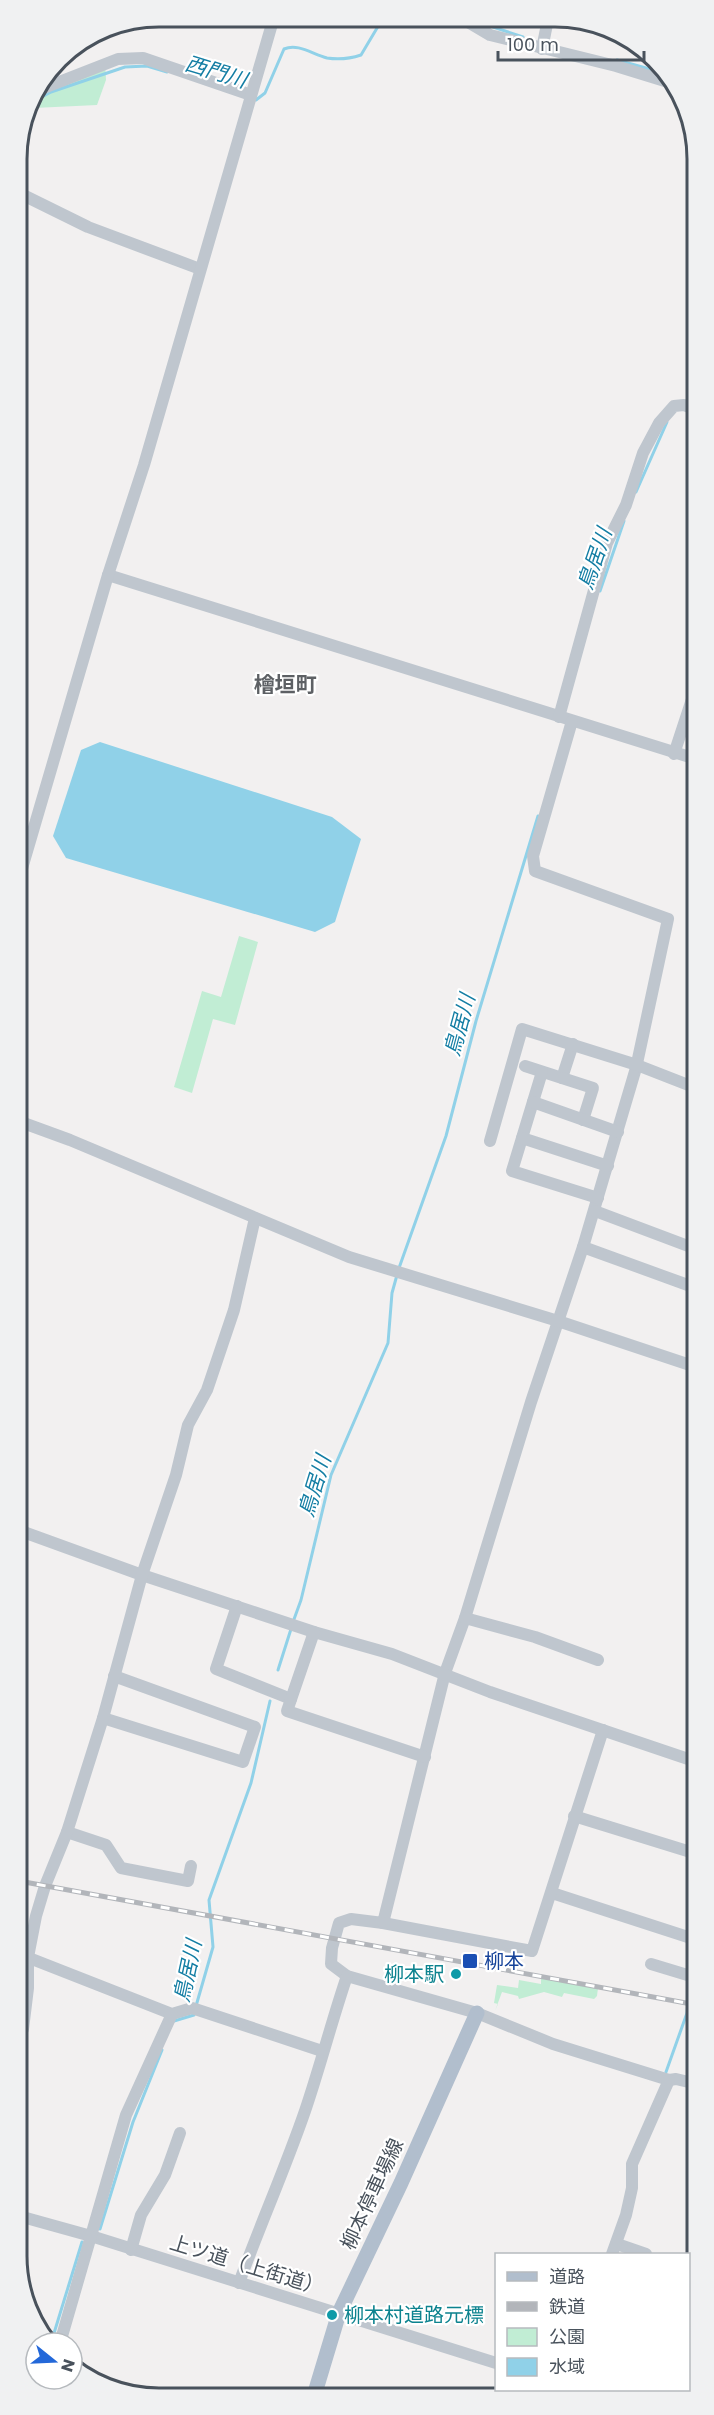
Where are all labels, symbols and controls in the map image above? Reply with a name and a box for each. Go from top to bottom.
scale bar [498,24,644,62]
text: 100 m [507,32,559,57]
water label: 西門川 [182,48,252,95]
water label: 鳥居川 [571,522,619,593]
district label: 檜垣町 [254,670,317,699]
water label: 鳥居川 [437,989,482,1059]
water label: 鳥居川 [291,1450,338,1520]
water label: 鳥居川 [167,1935,209,2005]
place label: 柳本 [484,1947,524,1975]
marker: 柳本 [461,1952,479,1970]
place label: 柳本駅 [384,1960,444,1988]
marker: 柳本駅 [449,1967,463,1981]
street label: 柳本停車場線 [334,2134,410,2254]
street label: 上ツ道（上街道） [166,2228,328,2302]
legend [495,2253,690,2391]
text: 道路 [549,2264,585,2289]
text: 鉄道 [549,2294,585,2319]
place label: 柳本村道路元標 [344,2301,484,2329]
marker: 柳本村道路元標 [325,2308,339,2322]
text: 公園 [549,2324,585,2349]
north arrow [24,2331,84,2391]
text: 水域 [549,2354,585,2379]
text: N [55,2356,81,2375]

